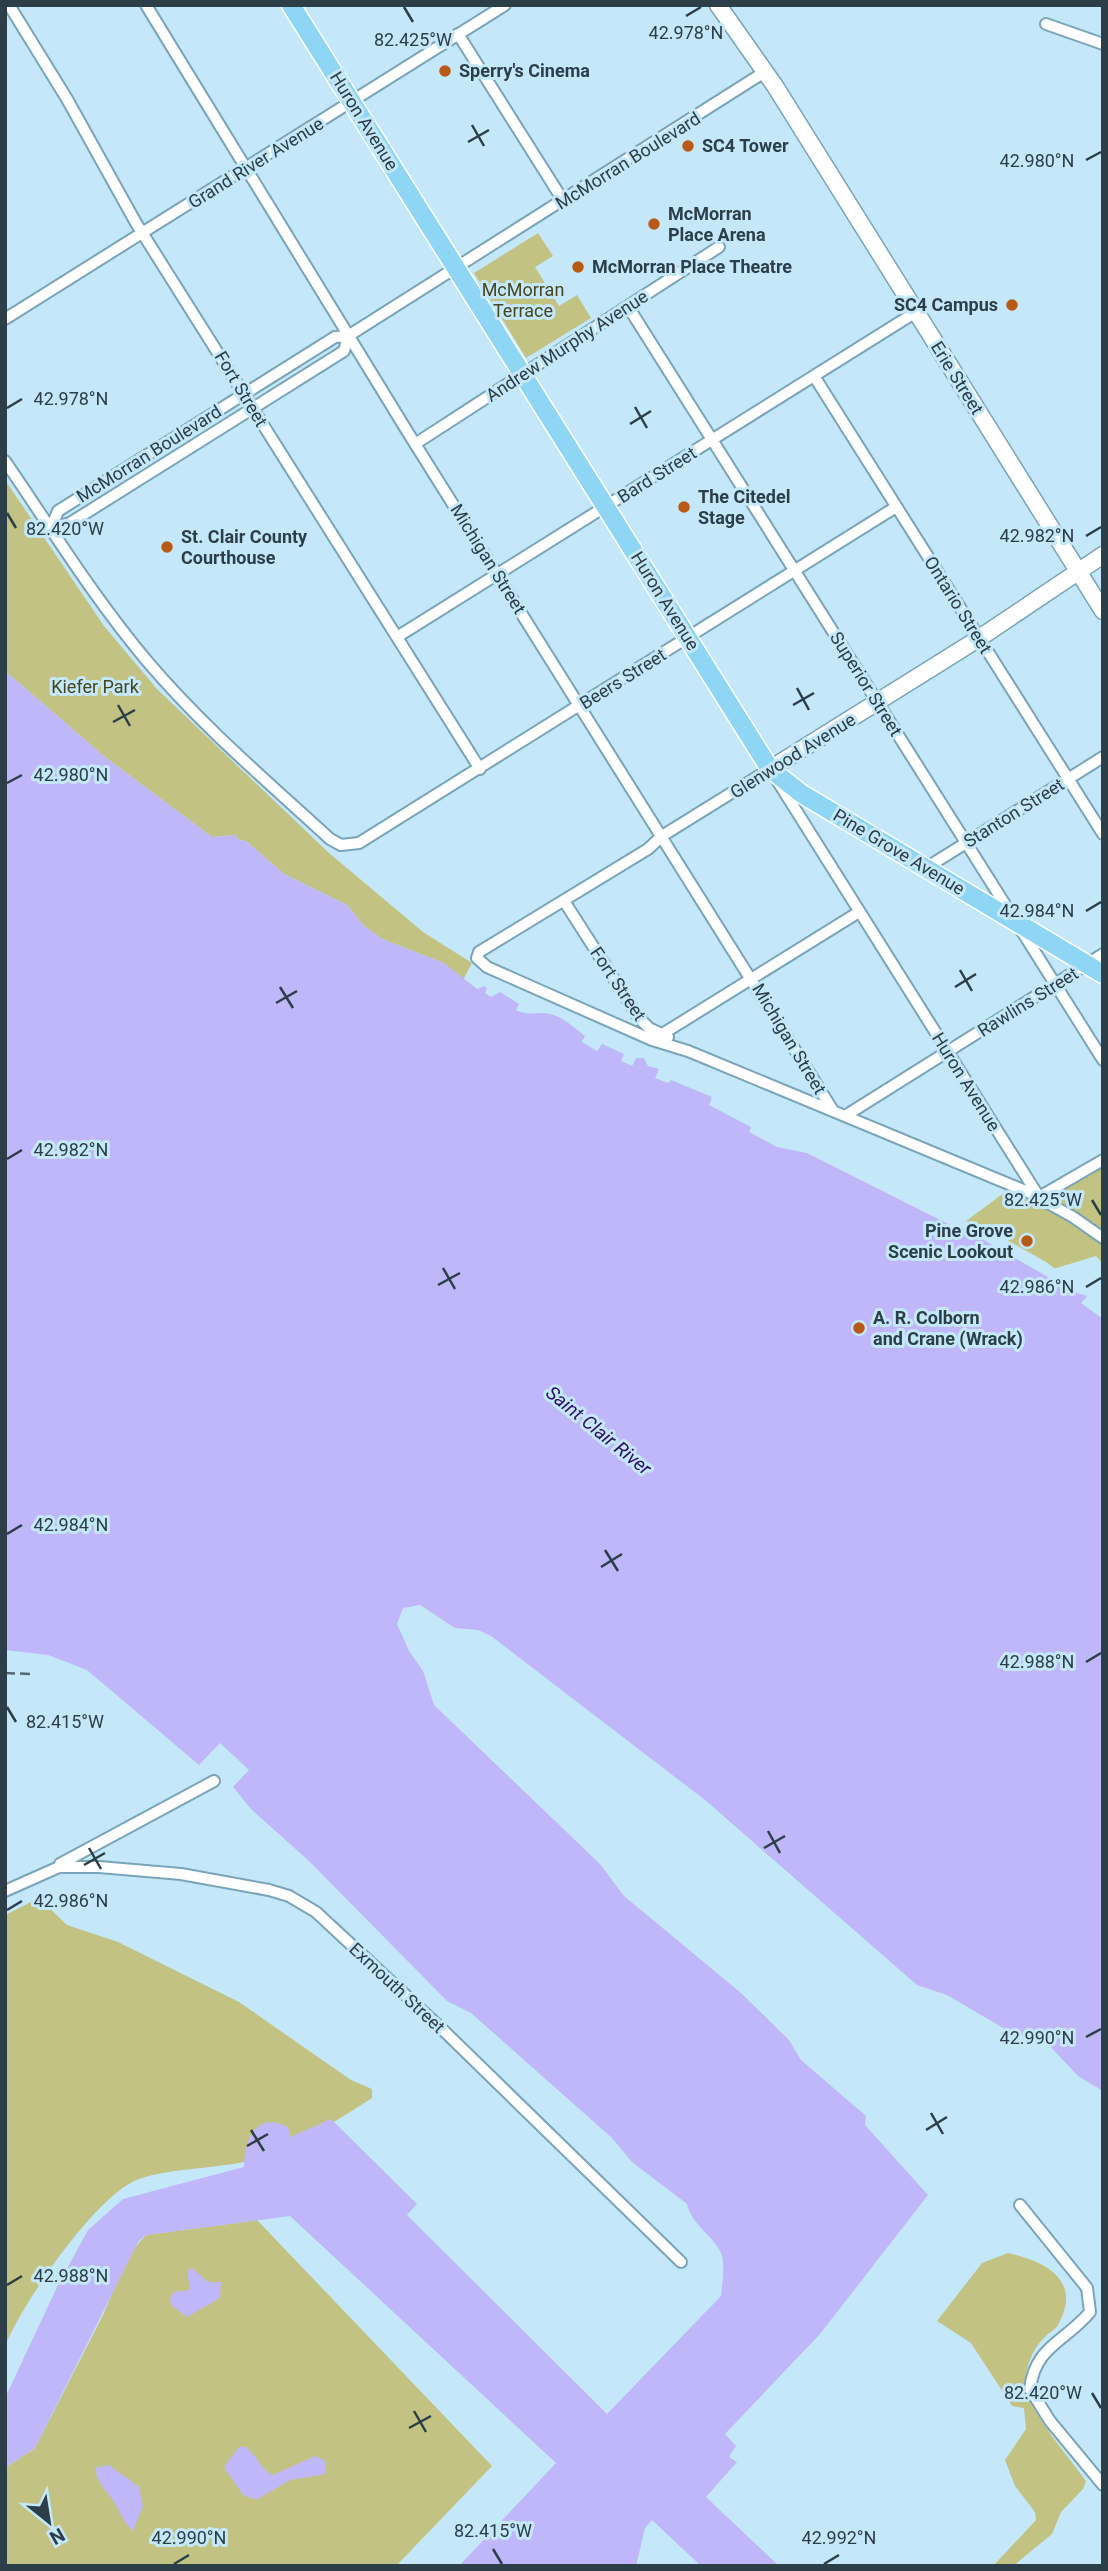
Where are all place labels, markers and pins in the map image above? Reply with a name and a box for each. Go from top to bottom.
place label: Sperry's Cinema [459,60,590,81]
marker: Sperry's Cinema [437,63,453,79]
place label: SC4 Tower [702,135,789,156]
marker: SC4 Tower [680,138,696,154]
place label: McMorran Place Arena [668,203,766,245]
marker: McMorran Place Arena [646,216,662,232]
place label: McMorran Place Theatre [592,256,792,277]
marker: McMorran Place Theatre [570,259,586,275]
place label: SC4 Campus [894,294,998,315]
marker: SC4 Campus [1004,297,1020,313]
place label: The Citedel Stage [698,486,790,528]
marker: The Citedel Stage [676,499,692,515]
place label: St. Clair County Courthouse [181,526,308,568]
marker: St. Clair County Courthouse [159,539,175,555]
place label: Pine Grove Scenic Lookout [888,1220,1013,1262]
marker: Pine Grove Scenic Lookout [1019,1233,1035,1249]
place label: A. R. Colborn and Crane (Wrack) [873,1307,1023,1350]
marker: A. R. Colborn and Crane (Wrack) [851,1320,867,1336]

